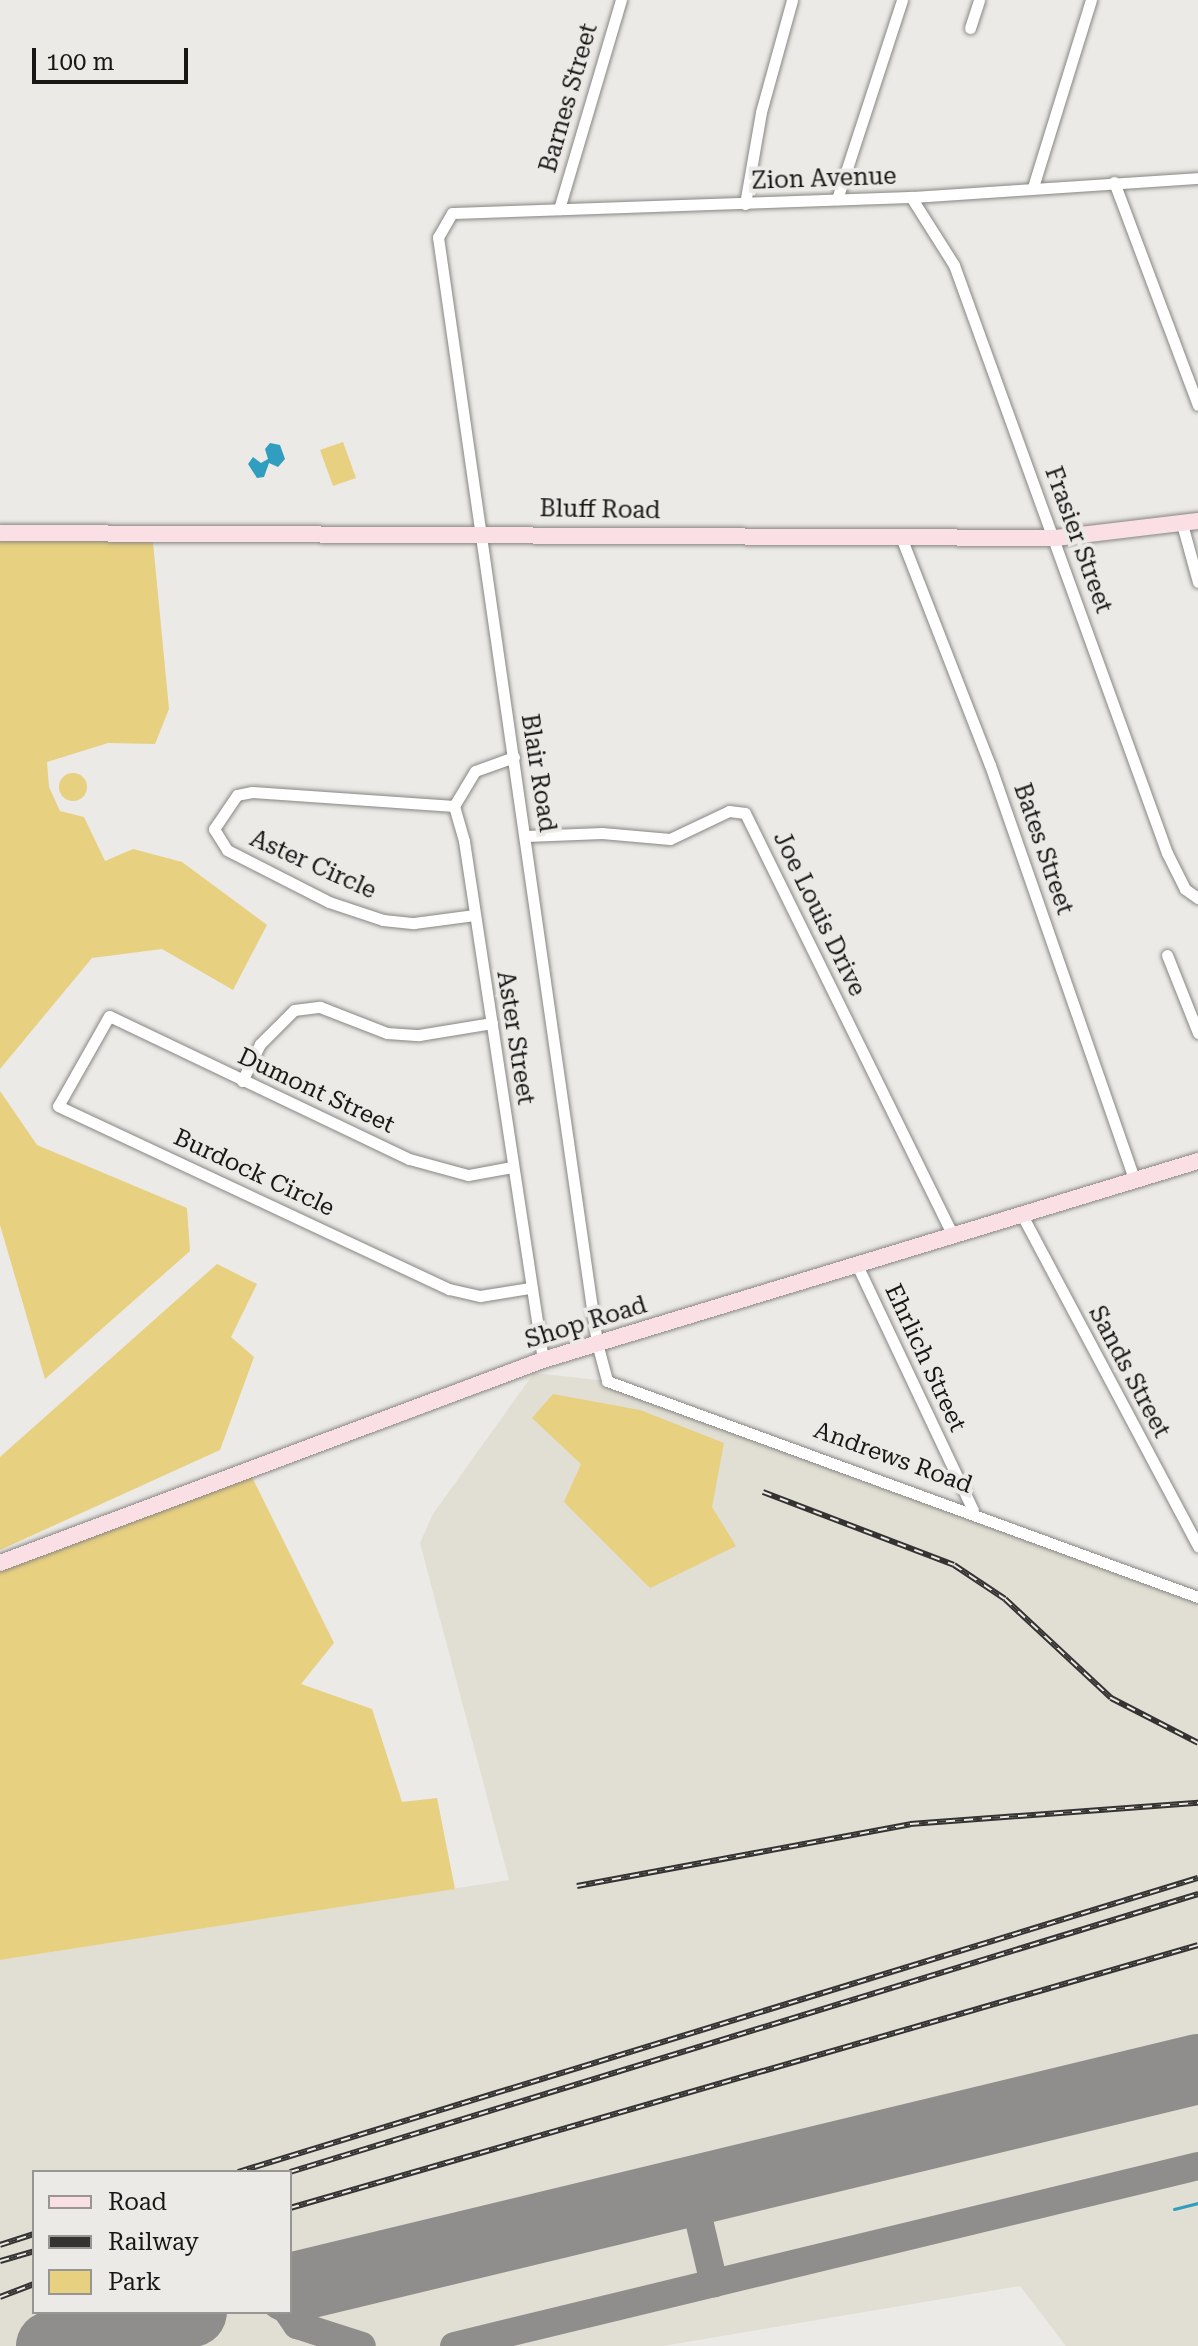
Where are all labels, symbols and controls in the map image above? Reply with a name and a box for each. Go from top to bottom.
street label: Barnes Street [534,20,604,176]
scale bar [36,32,192,82]
text: 100 m [46,48,114,76]
street label: Zion Avenue [751,162,897,196]
street label: Frasier Street [1038,463,1118,617]
street label: Bluff Road [539,495,661,525]
street label: Blair Road [514,712,562,834]
street label: Bates Street [1007,780,1079,918]
street label: Aster Circle [245,824,381,906]
street label: Joe Louis Drive [767,827,871,1001]
street label: Aster Street [490,969,540,1107]
street label: Dumont Street [233,1042,399,1140]
street label: Burdock Circle [169,1123,339,1223]
street label: Ehrlich Street [878,1280,972,1436]
street label: Shop Road [522,1291,650,1355]
street label: Sands Street [1082,1301,1176,1443]
street label: Andrews Road [810,1416,976,1500]
legend [32,2170,292,2314]
text: Road [108,2188,167,2216]
text: Railway [108,2228,199,2256]
text: Park [108,2268,161,2296]

